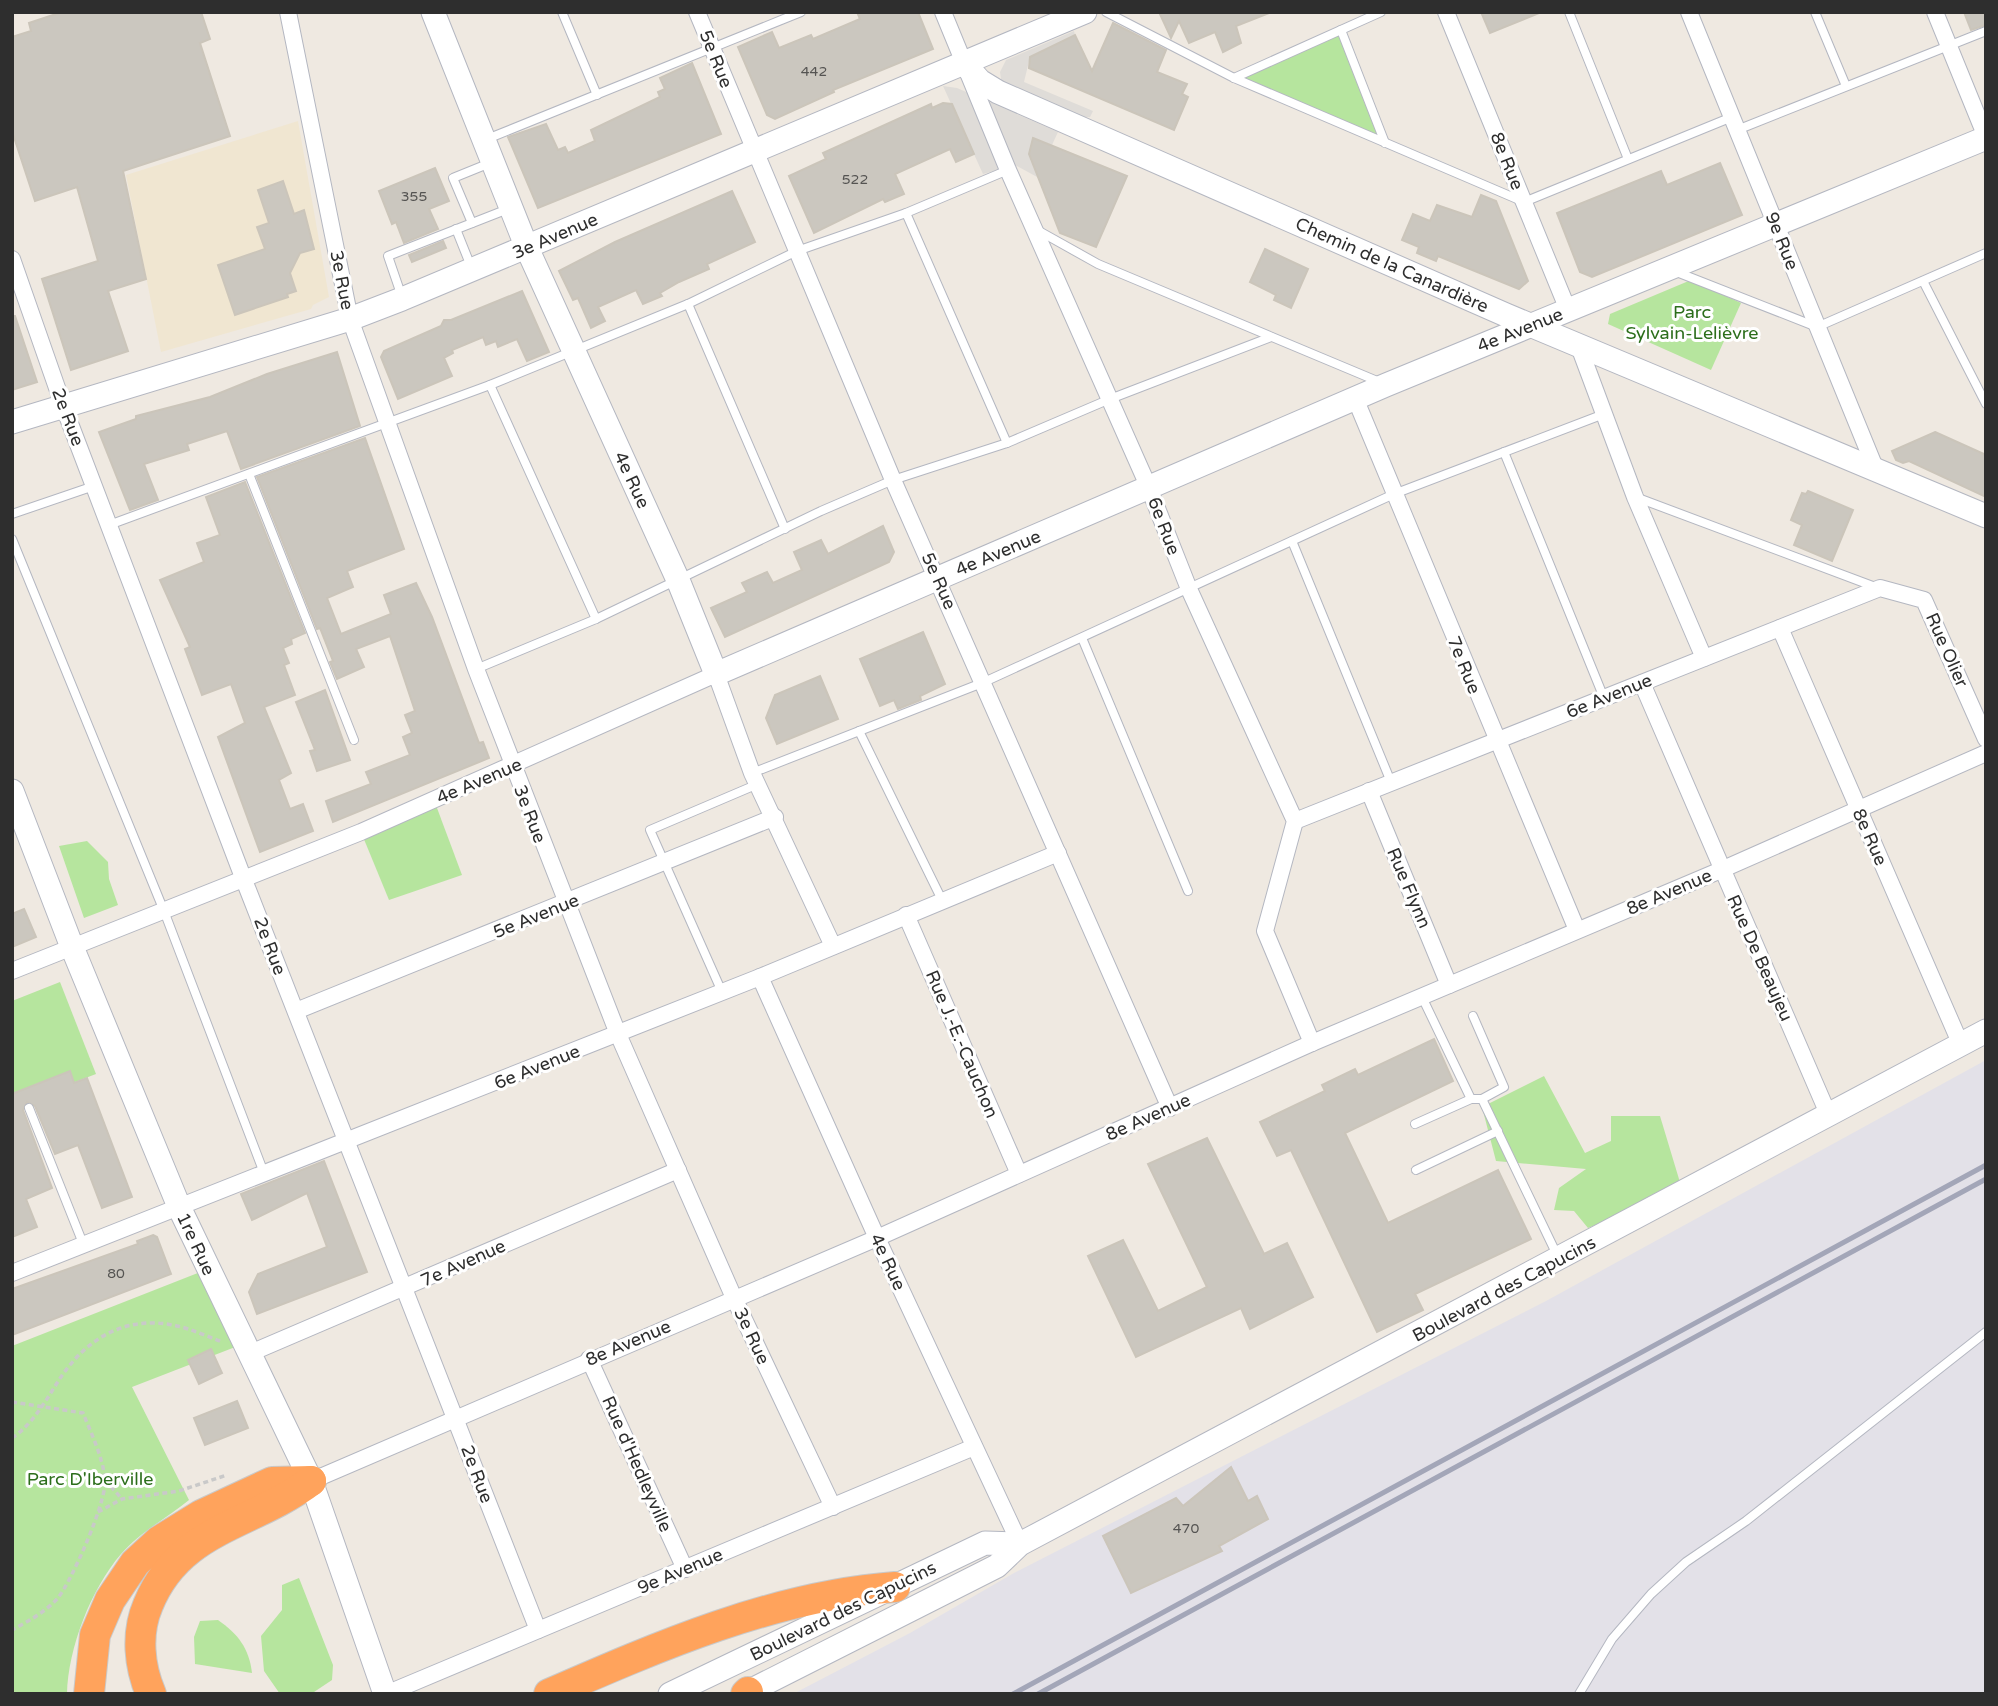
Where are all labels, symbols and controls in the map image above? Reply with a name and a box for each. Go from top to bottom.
street label: 5e Rue [695,27,737,91]
house number: 442 [801,63,827,80]
street label: 8e Rue [1486,129,1528,193]
house number: 522 [842,171,868,188]
house number: 355 [401,188,427,205]
street label: 3e Avenue [509,208,601,264]
street label: 9e Rue [1761,209,1803,273]
street label: Chemin de la Canardière [1292,212,1492,318]
street label: 3e Rue [325,248,359,312]
park label: Parc Sylvain-Lelièvre [1626,301,1758,344]
street label: 4e Avenue [1474,303,1566,357]
street label: 2e Rue [47,385,89,449]
street label: 4e Rue [609,448,655,512]
street label: 6e Rue [1143,494,1185,558]
street label: 4e Avenue [952,525,1044,581]
street label: 5e Rue [917,549,961,613]
street label: Rue Olier [1921,609,1973,691]
street label: 7e Rue [1443,633,1485,697]
street label: 6e Avenue [1563,669,1655,723]
street label: 4e Avenue [433,753,525,809]
street label: 3e Rue [509,782,551,846]
street label: 8e Rue [1848,805,1892,869]
street label: Rue Flynn [1382,844,1436,932]
street label: 8e Avenue [1623,864,1715,920]
street label: 5e Avenue [490,889,582,943]
street label: Rue De Beaujeu [1722,891,1798,1025]
street label: 2e Rue [249,914,291,978]
street label: Rue J.-E.-Cauchon [921,967,1003,1121]
street label: 6e Avenue [491,1040,583,1094]
street label: 8e Avenue [1102,1089,1194,1145]
street label: 1re Rue [172,1209,220,1279]
street label: 4e Rue [865,1230,911,1294]
street label: Boulevard des Capucins [1409,1231,1599,1347]
street label: 7e Avenue [417,1235,509,1291]
house number: 80 [107,1265,125,1282]
street label: 3e Rue [729,1304,775,1368]
street label: 8e Avenue [582,1315,674,1371]
street label: Rue d'Hedleyville [597,1393,677,1535]
street label: 2e Rue [456,1442,498,1506]
park label: Parc D'Iberville [27,1468,153,1490]
house number: 470 [1173,1520,1199,1537]
street label: 9e Avenue [634,1543,726,1599]
street label: Boulevard des Capucins [746,1556,940,1666]

